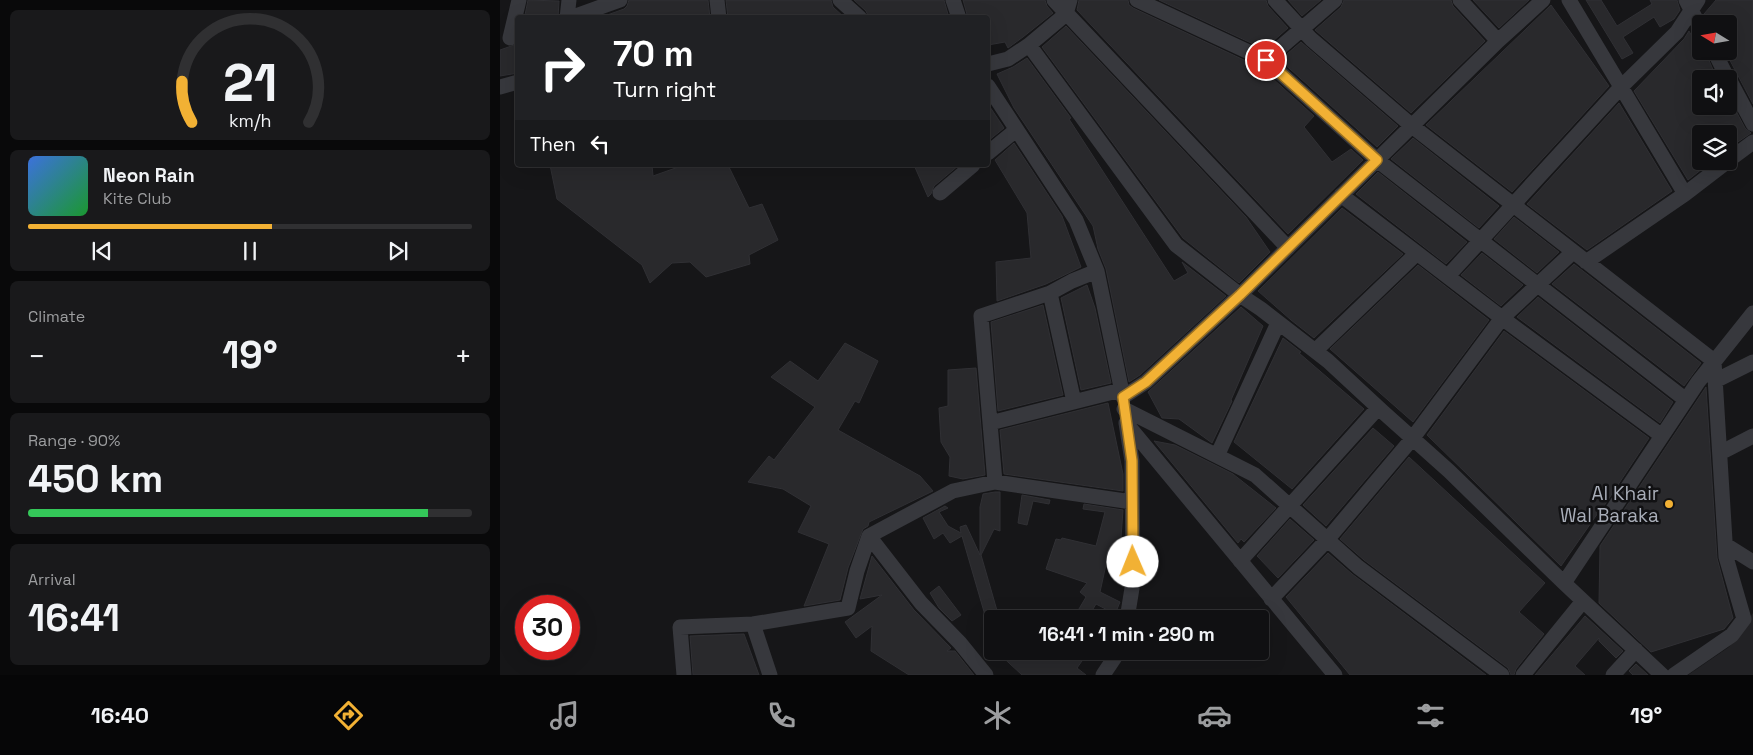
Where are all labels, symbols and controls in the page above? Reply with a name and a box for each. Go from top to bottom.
north arrow [1692,15,1738,60]
map controls [1692,15,1737,170]
text: 70 m [613,32,694,76]
icon: right [530,35,595,100]
pin [1245,39,1287,81]
icon: arrive [1252,46,1280,74]
text: 21 [223,50,277,116]
button: sound [1692,70,1737,115]
text: Turn right [613,75,716,103]
text: km/h [229,109,271,132]
button: layers [1692,125,1737,170]
icon: left [586,130,614,158]
text: Then [530,132,576,157]
text: Neon Rain [103,163,195,188]
text: Kite Club [103,188,172,209]
icon: previous [88,237,116,265]
icon: pause [236,237,264,265]
icon: next [384,237,412,265]
text: Climate [28,306,85,327]
text: 19° [222,331,278,379]
text: − [28,338,45,374]
text: + [455,338,472,374]
text: Range · 90% [28,430,120,451]
text: 450 km [28,455,163,503]
place label: Al Khair Wal Baraka [1560,481,1659,528]
marker: Al Khair Wal Baraka [1663,498,1675,510]
position arrow [1106,535,1158,587]
text: Arrival [28,569,76,590]
text: 16:41 [28,594,120,642]
speed limit sign: 30 [515,595,580,660]
text: 16:41 · 1 min · 290 m [1038,622,1215,647]
icon: directions [331,698,366,733]
icon: music [547,698,582,733]
icon: phone [764,698,799,733]
icon: climate [980,698,1015,733]
icon: car [1197,698,1232,733]
icon: filters [1413,698,1448,733]
text: 16:40 [91,701,149,729]
text: 19° [1630,701,1662,729]

